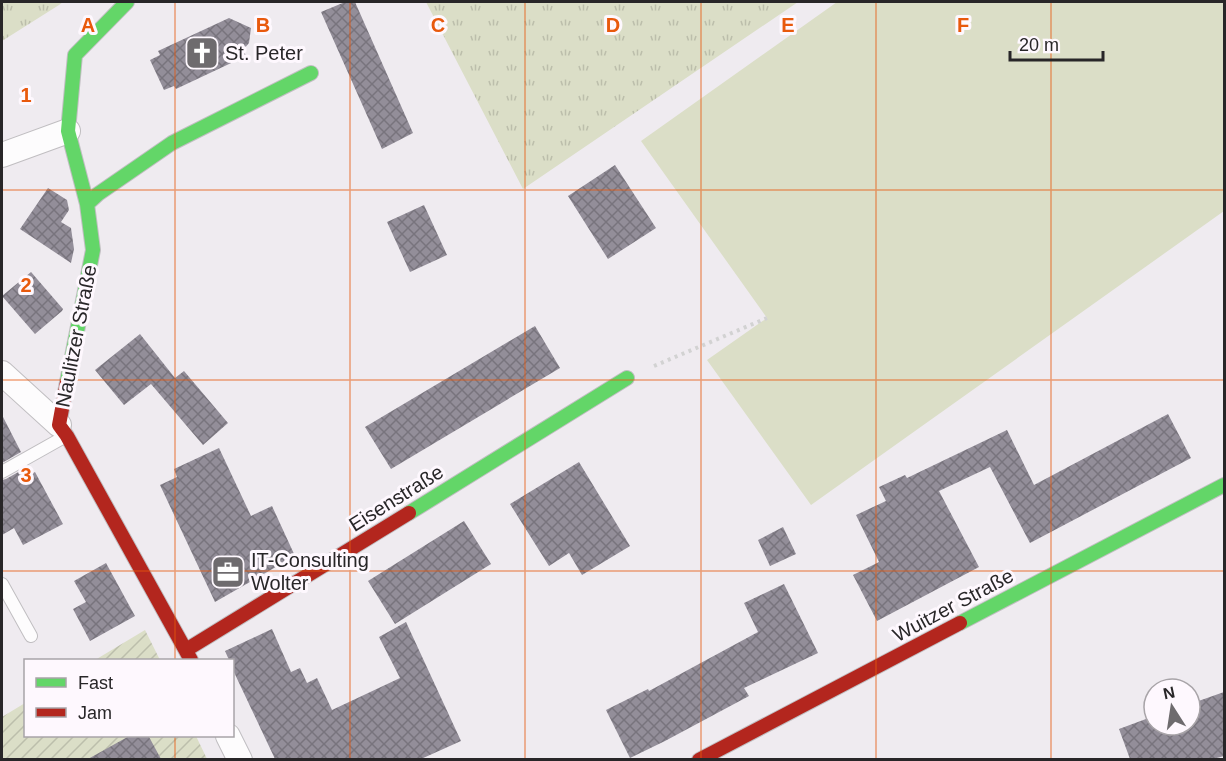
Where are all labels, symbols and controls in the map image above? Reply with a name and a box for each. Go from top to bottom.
text: A [81,14,95,36]
text: B [256,14,270,36]
text: C [431,14,445,36]
text: D [606,14,620,36]
text: E [781,14,795,36]
text: F [957,14,969,36]
scale bar [1010,24,1103,62]
church icon: St. Peter [184,35,220,71]
text: 20 m [1019,35,1059,55]
place label: St. Peter [225,42,303,64]
text: 1 [20,84,32,106]
street label: Naulitzer Straße [51,263,101,409]
text: 2 [20,274,32,296]
street label: Eisenstraße [345,460,447,536]
text: 3 [20,464,32,486]
place label: IT-Consulting Wolter [251,549,369,594]
office icon: IT-Consulting Wolter [210,554,246,590]
street label: Wuitzer Straße [889,564,1017,646]
legend [24,659,234,737]
text: Fast [78,673,113,693]
north arrow [1142,677,1202,737]
text: N [1162,683,1176,702]
text: Jam [78,703,112,723]

